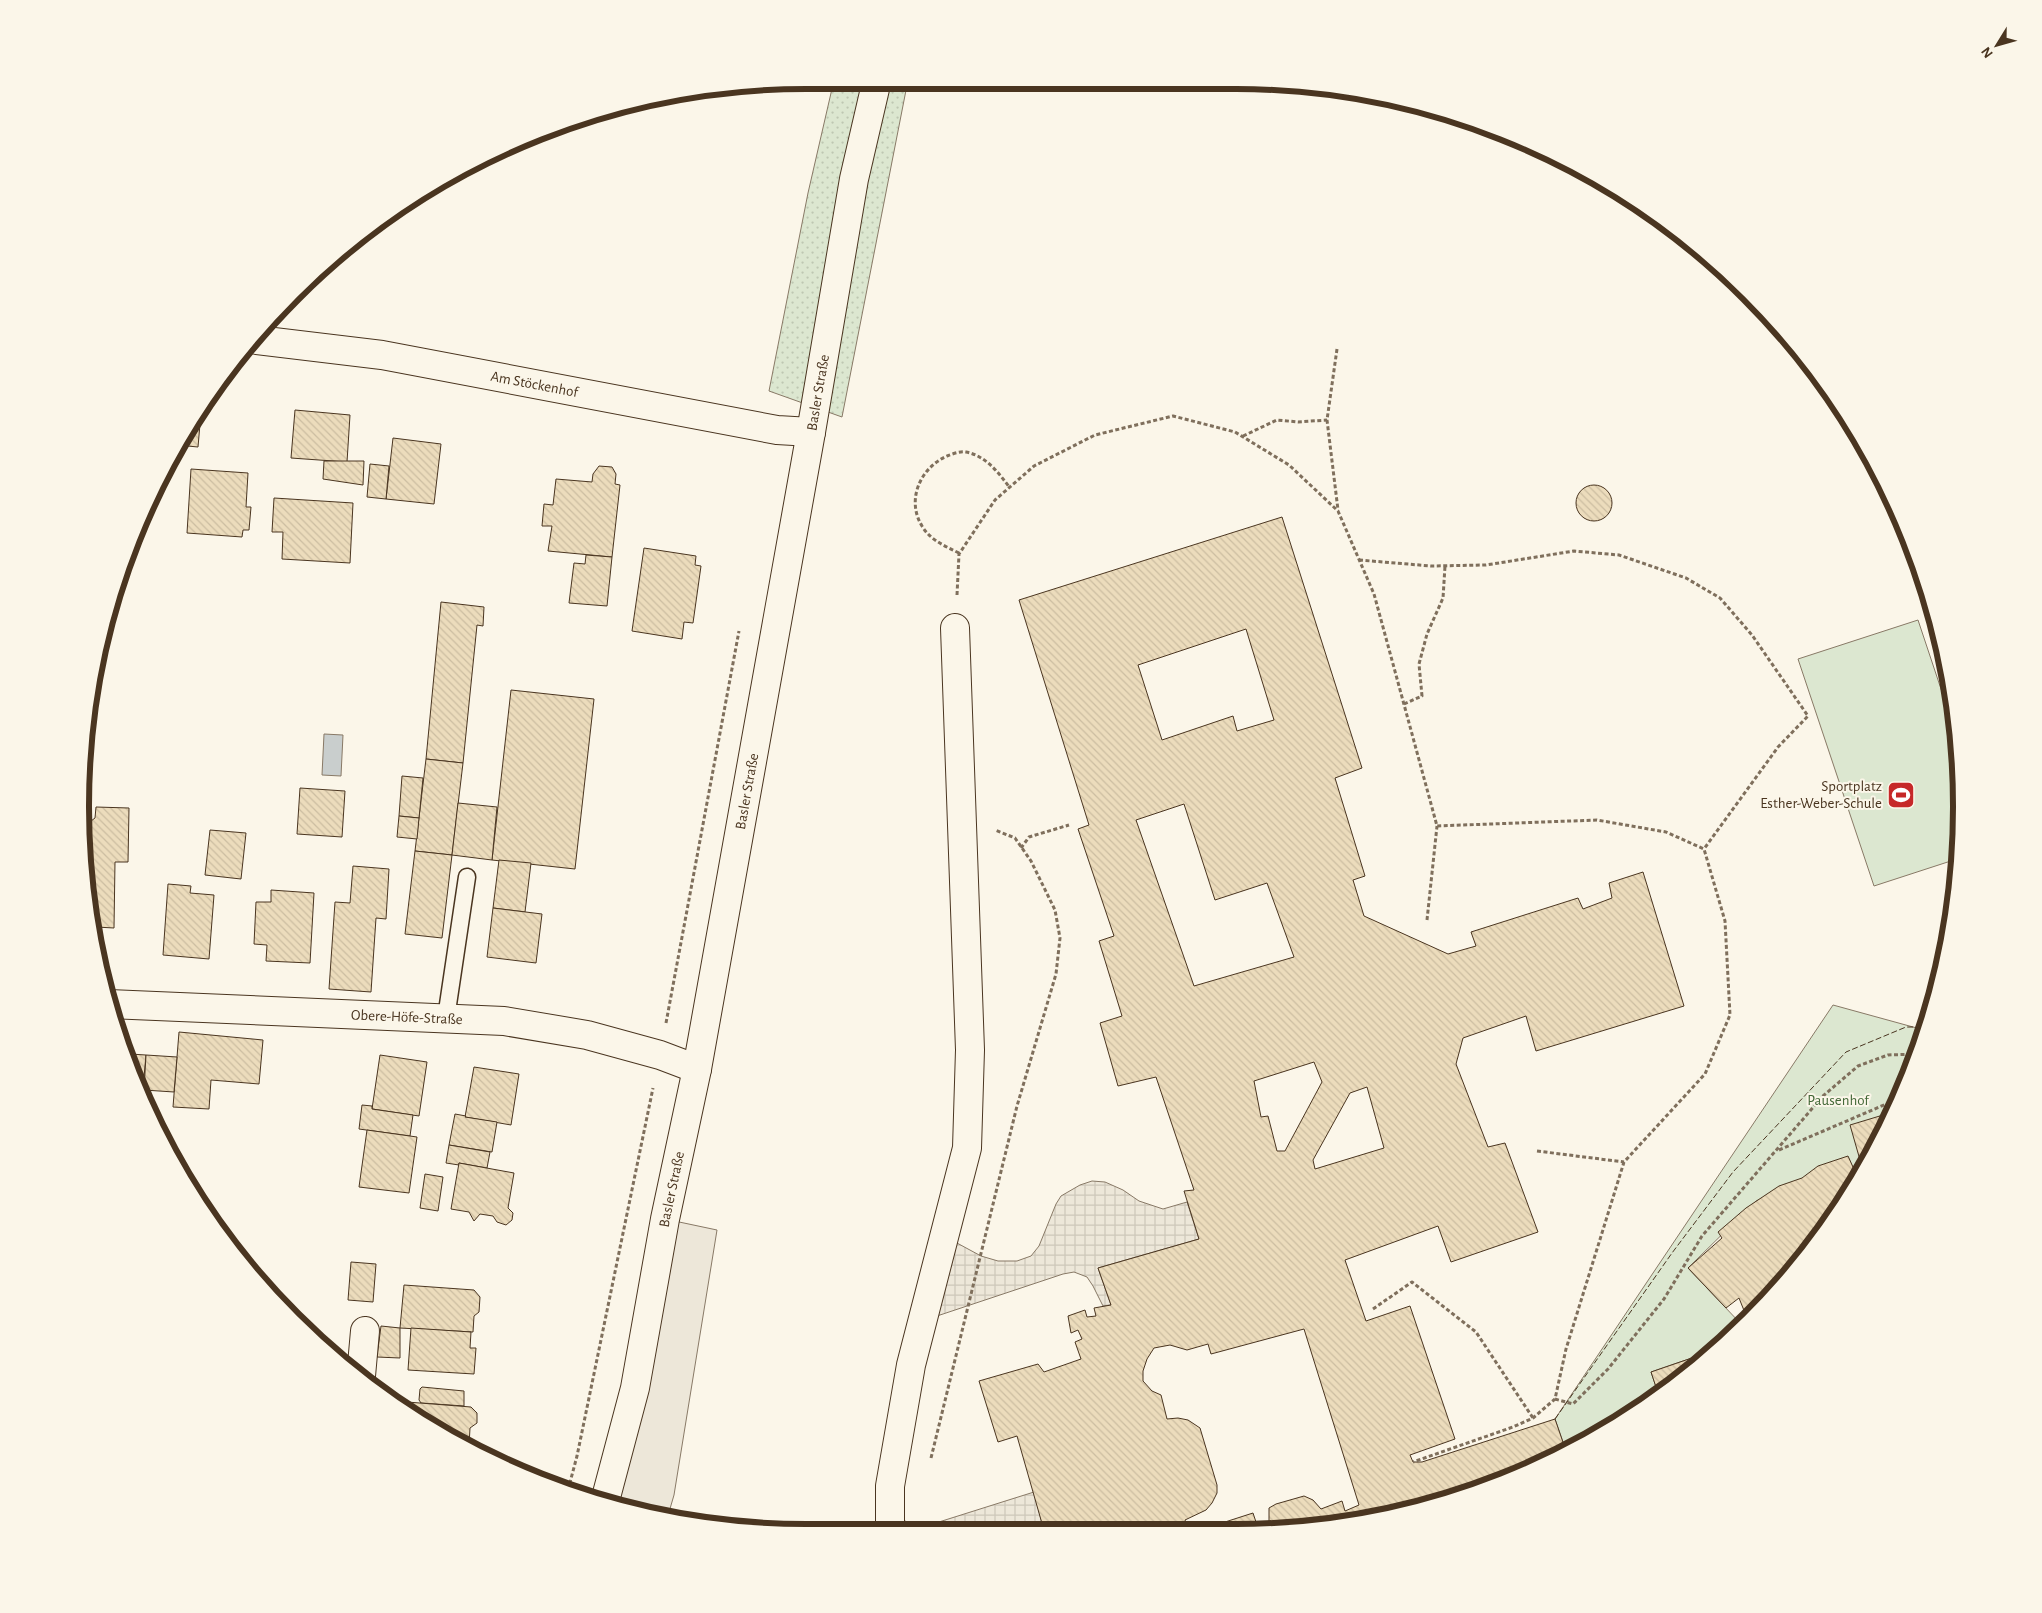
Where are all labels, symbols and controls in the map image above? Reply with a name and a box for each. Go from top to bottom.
north arrow [1972,20,2022,70]
text: N [1979,44,1996,60]
street label: Basler Straße [804,353,832,432]
street label: Am Stöckenhof [489,368,581,400]
street label: Basler Straße [732,752,761,831]
place label: Sportplatz Esther-Weber-Schule [1760,779,1882,811]
sports icon: Sportplatz Esther-Weber-Schule [1886,780,1916,810]
street label: Obere-Höfe-Straße [351,1007,463,1027]
park label: Pausenhof [1807,1093,1870,1108]
street label: Basler Straße [656,1150,687,1228]

